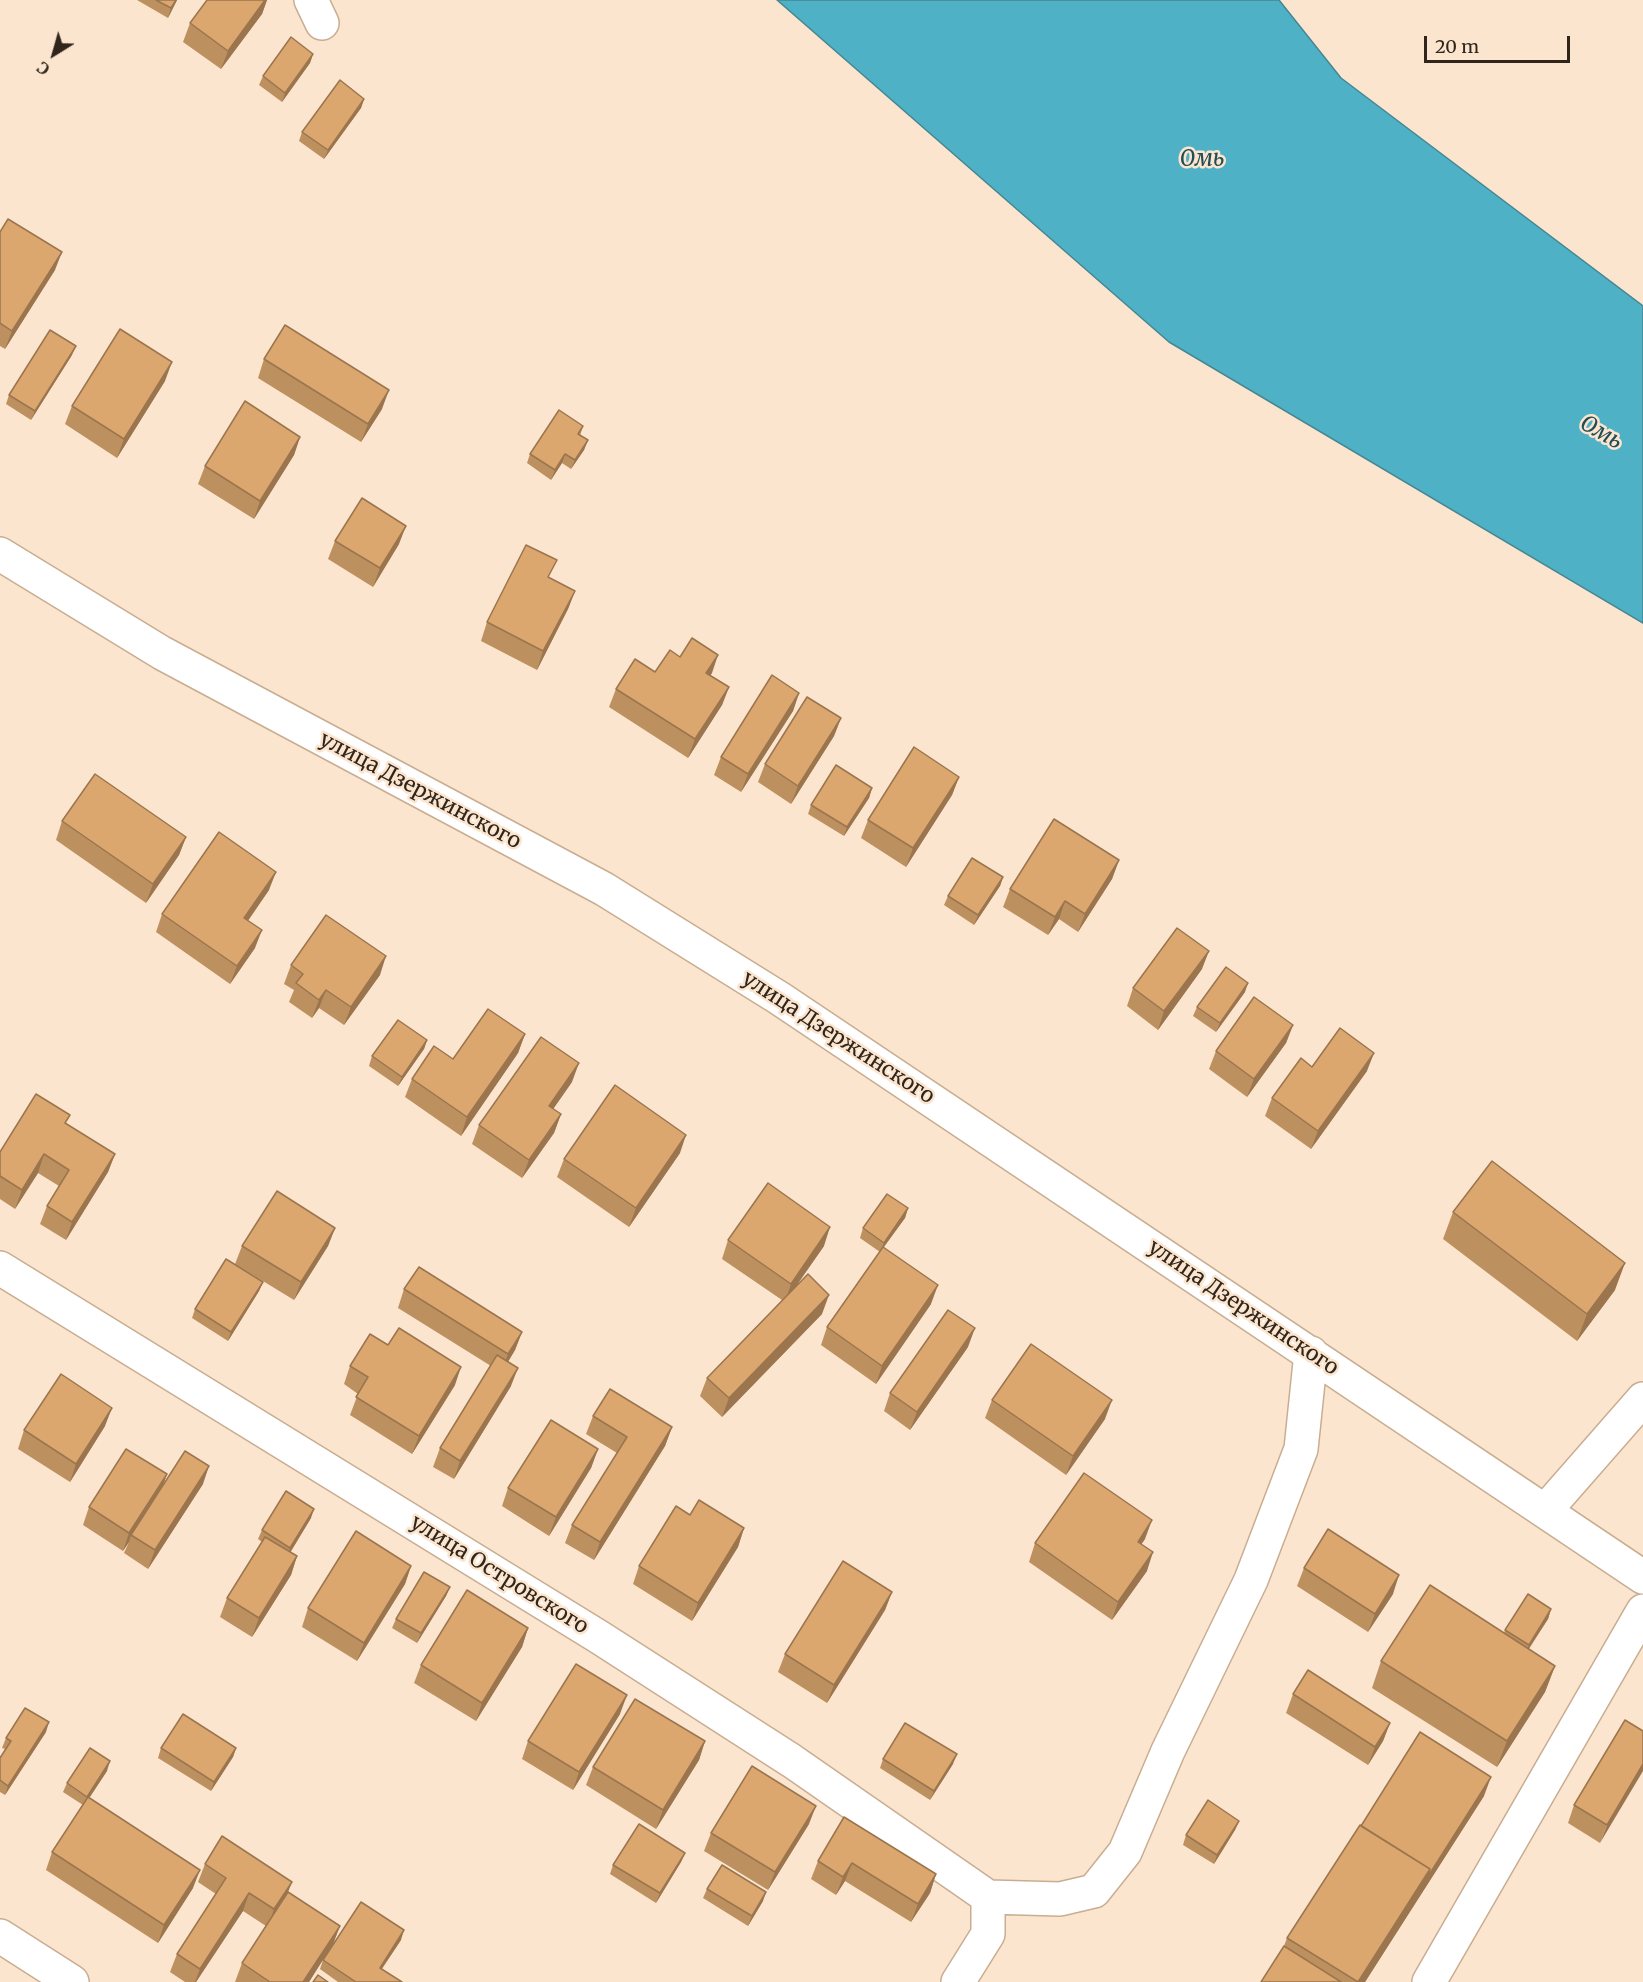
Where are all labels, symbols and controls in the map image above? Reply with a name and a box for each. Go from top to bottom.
north arrow [24,24,84,84]
scale bar [1427,24,1572,62]
text: 20 m [1435,35,1479,58]
text: С [33,57,53,80]
water label: Омь [1180,147,1224,173]
water label: Омь [1575,410,1627,456]
street label: улица Дзержинского [315,727,525,855]
street label: улица Дзержинского [737,966,939,1110]
street label: улица Дзержинского [1143,1235,1343,1381]
street label: улица Островского [405,1510,593,1640]

